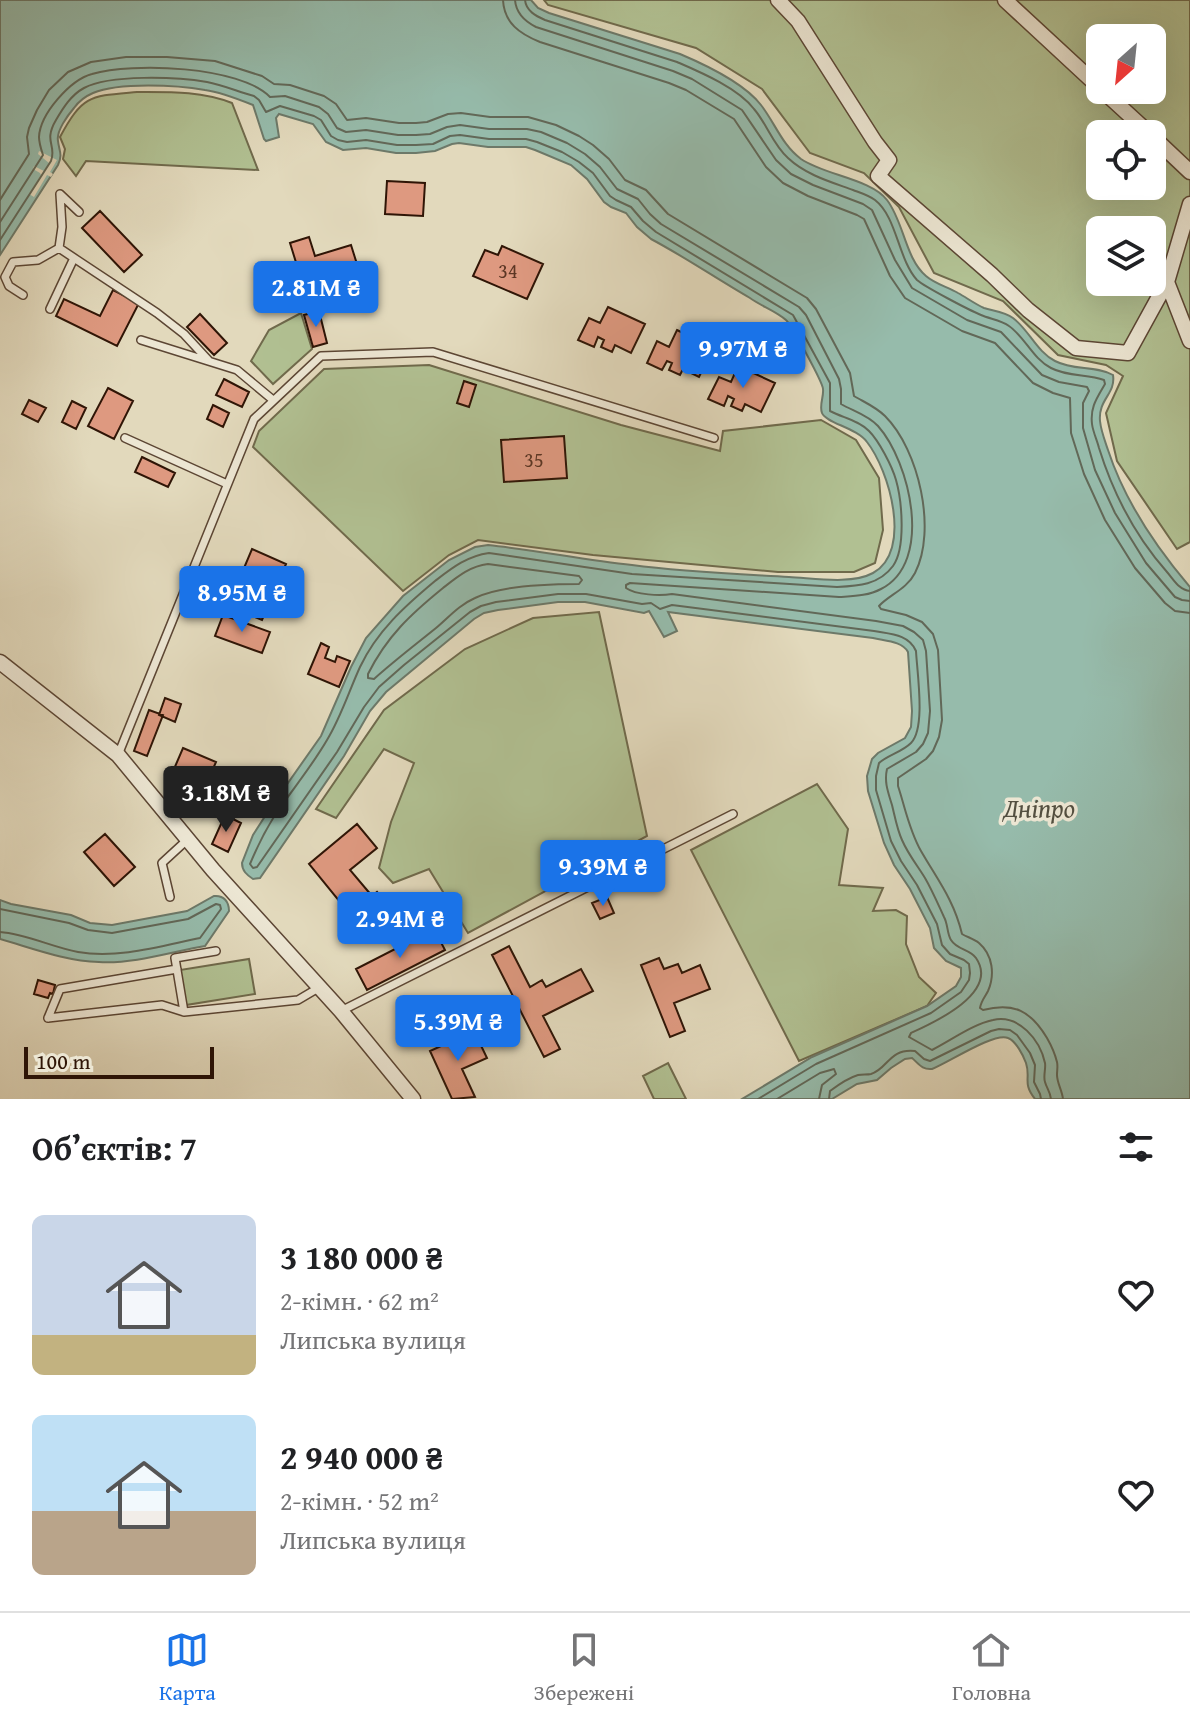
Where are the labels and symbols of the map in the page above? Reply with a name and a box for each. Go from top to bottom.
north arrow [1086,24,1166,104]
house number: 34 [498,256,518,285]
pin: 2.81M ₴ [242,261,390,329]
pin: 9.97M ₴ [669,322,817,390]
house number: 35 [524,445,544,474]
pin: 8.95M ₴ [168,566,316,634]
pin: 3.18M ₴ [152,766,300,834]
water label: Дніпро [1001,788,1075,827]
pin: 9.39M ₴ [529,840,677,908]
pin: 2.94M ₴ [326,892,474,960]
pin: 5.39M ₴ [384,995,532,1063]
scale bar [24,1043,214,1079]

